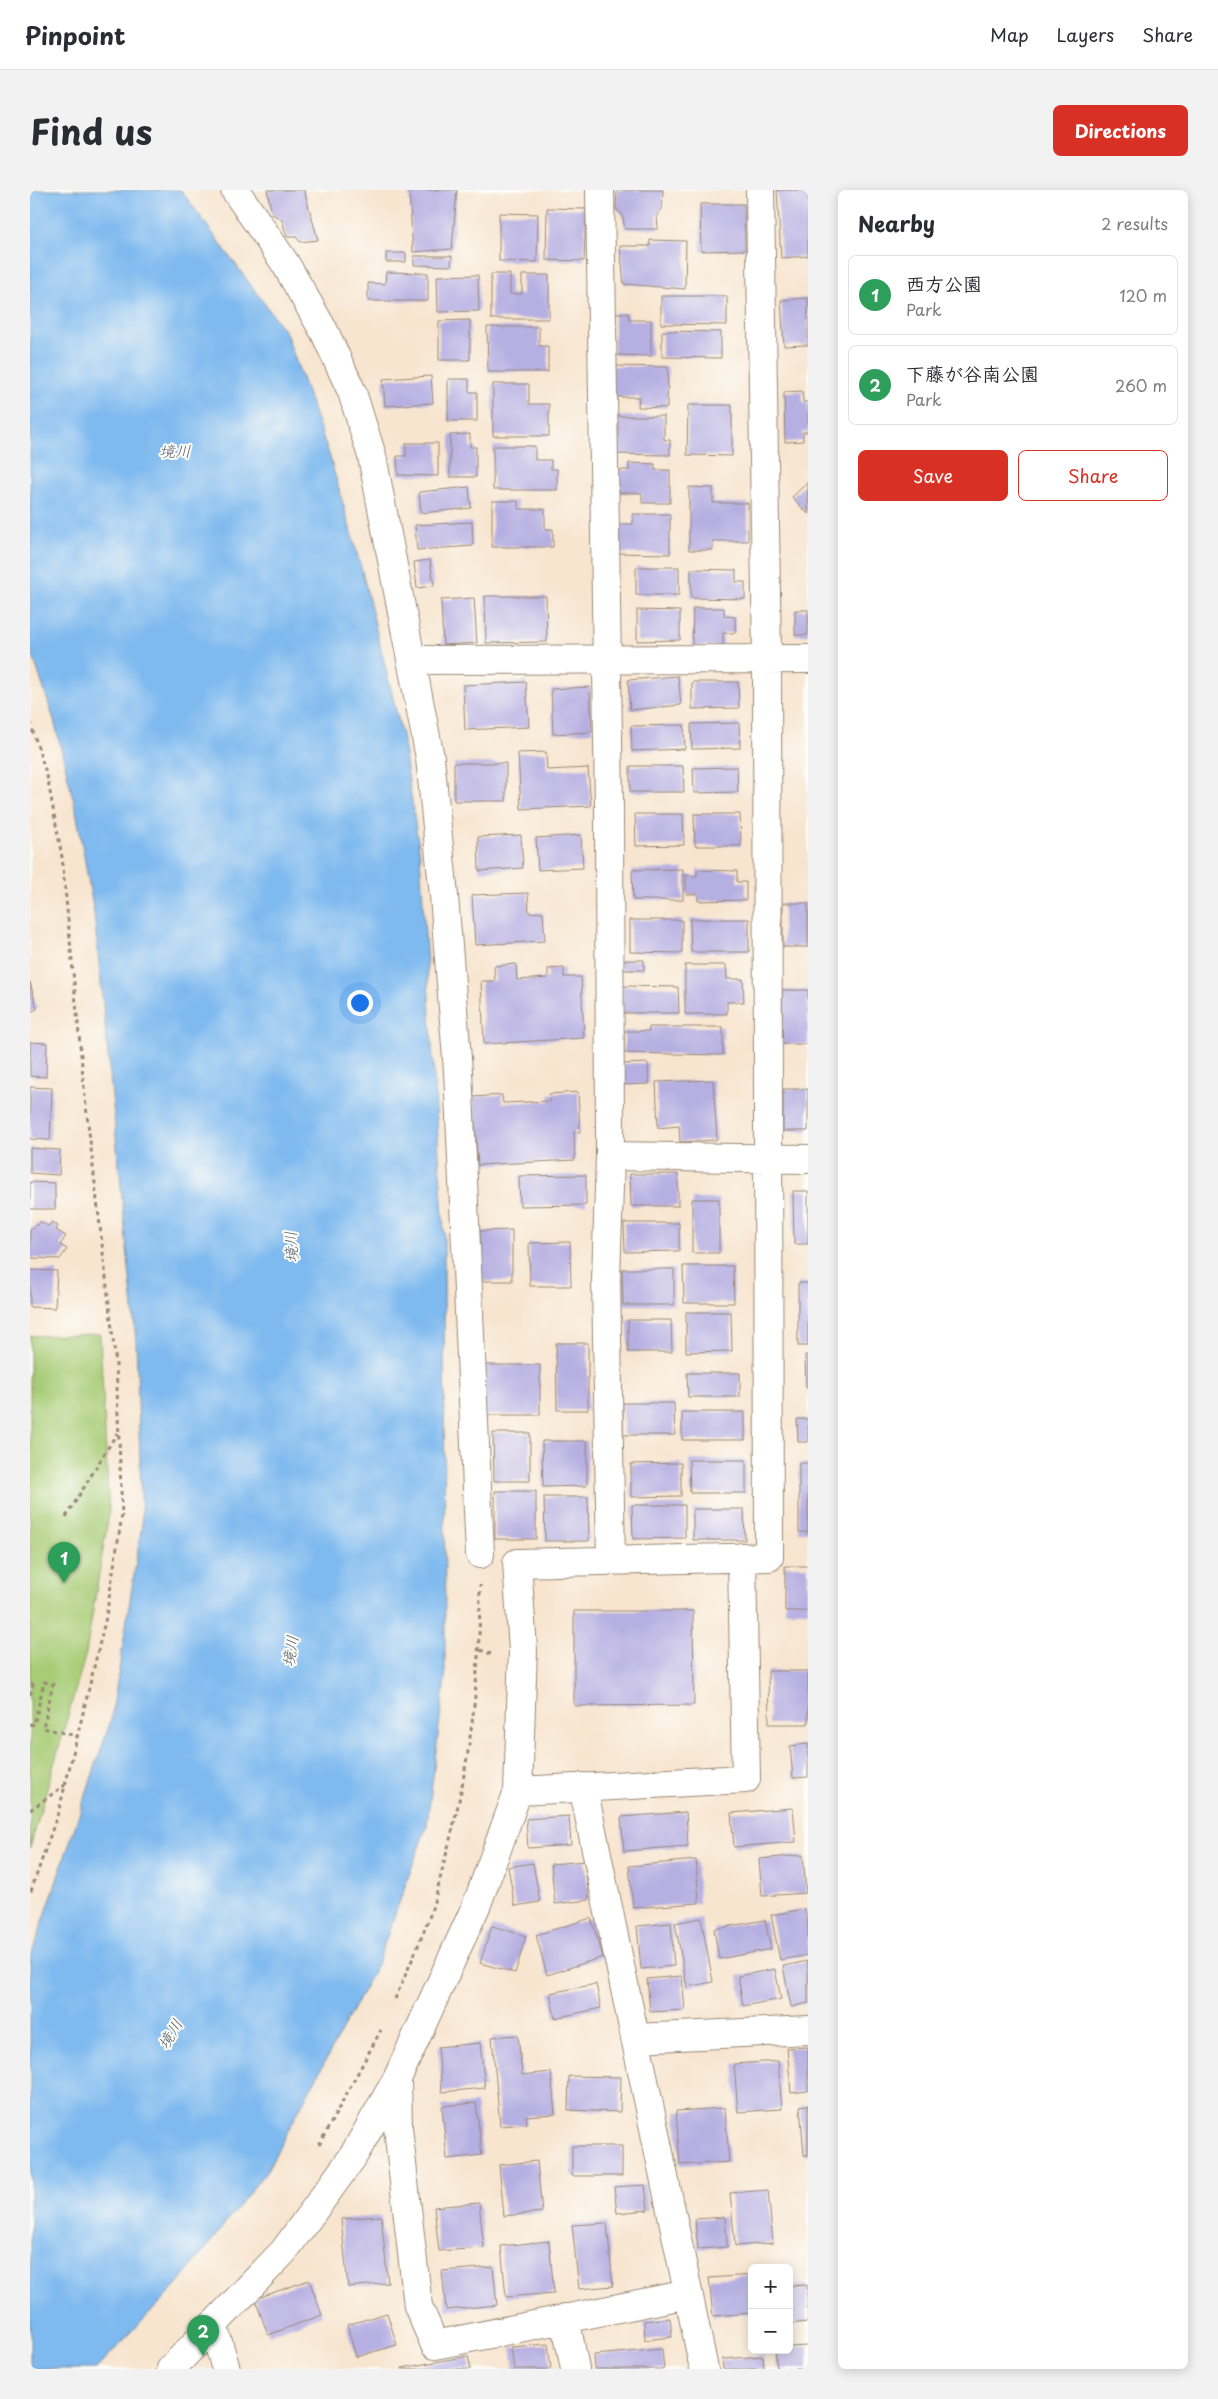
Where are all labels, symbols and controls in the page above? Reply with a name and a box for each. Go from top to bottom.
text: Pinpoint [25,17,126,53]
text: Map [990,21,1029,48]
text: Layers [1057,21,1114,48]
text: Share [1142,21,1193,48]
text: Find us [30,104,152,157]
button: Directions [1053,105,1188,156]
text: Nearby [858,207,935,239]
text: 2 results [1101,211,1168,235]
text: 西方公園 [906,269,982,297]
text: 1 [871,283,879,307]
text: 120 m [1120,283,1167,307]
text: Park [906,297,942,321]
text: 下藤が谷南公園 [906,359,1039,387]
text: 2 [869,373,881,397]
text: 260 m [1115,373,1167,397]
text: Park [906,387,942,411]
water label: 境川 [159,438,191,462]
button: Save [858,450,1008,501]
button: Share [1018,450,1168,501]
your location [347,990,373,1016]
water label: 境川 [277,1230,303,1264]
pin: 1 [48,1542,80,1583]
water label: 境川 [275,1633,303,1669]
water label: 境川 [151,2014,188,2053]
map controls [748,2264,793,2354]
button: + [748,2264,793,2309]
button: − [748,2309,793,2354]
pin: 2 [187,2315,219,2356]

